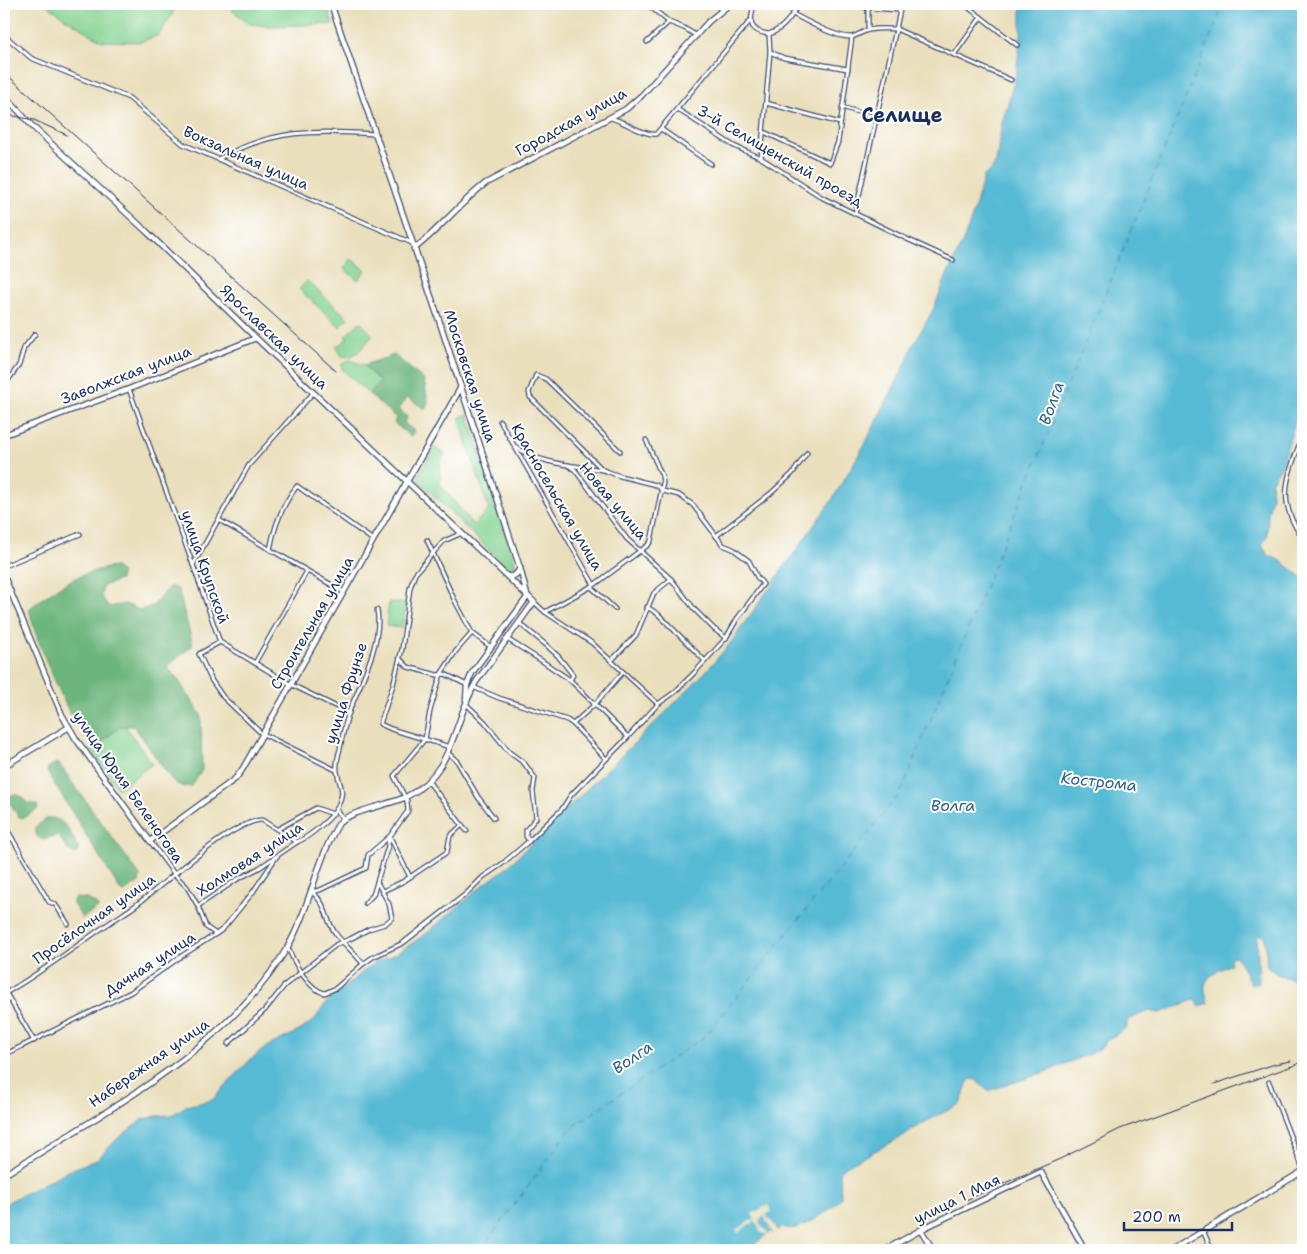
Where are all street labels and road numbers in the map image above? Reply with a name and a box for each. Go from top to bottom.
street label: Городская улица [512,83,631,161]
street label: 3-й Селищенский проезд [693,100,867,212]
street label: Вокзальная улица [180,121,312,195]
street label: Ярославская улица [216,280,333,394]
street label: Московская улица [439,307,501,446]
street label: Заволжская улица [58,341,195,409]
street label: Красносельская улица [507,420,608,575]
street label: Новая улица [575,458,652,545]
street label: улица Крупской [176,508,234,627]
street label: Строительная улица [266,552,359,693]
street label: улица Фрунзе [320,640,372,746]
street label: улица Юрия Беленогова [68,707,189,867]
street label: Холмовая улица [193,817,308,901]
street label: Просёлочная улица [29,869,160,969]
street label: Дачная улица [101,927,200,1001]
street label: Набережная улица [85,1014,214,1112]
street label: улица 1 Мая [910,1169,1004,1229]

